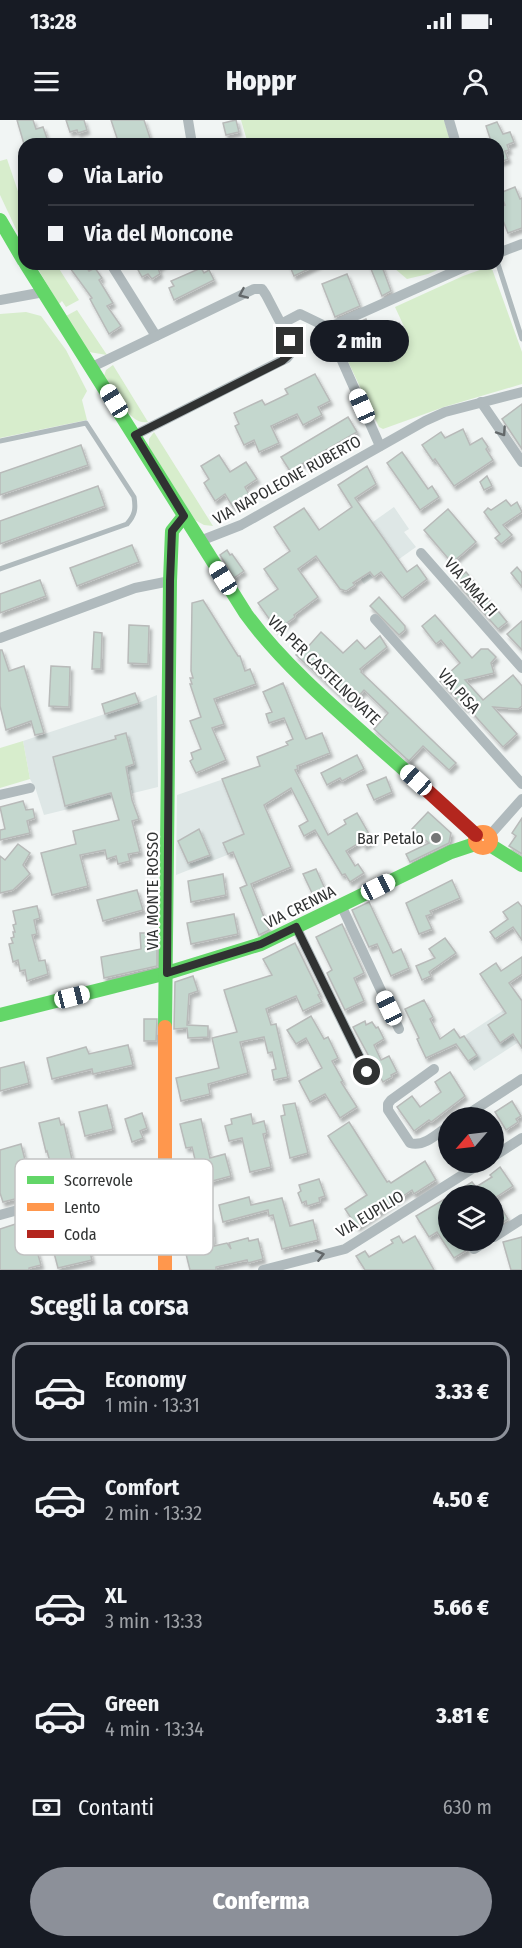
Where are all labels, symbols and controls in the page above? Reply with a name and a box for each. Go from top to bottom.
text: 13:28 [30,8,77,35]
icon: menu [30,65,63,98]
text: Hoppr [226,65,296,97]
icon: person [459,65,492,98]
text: Via Lario [84,162,163,189]
text: Via del Moncone [84,220,233,247]
one-way arrow [238,286,249,298]
callout: 2 min [311,320,410,362]
route end [276,327,303,354]
text: 2 min [337,329,382,353]
car [97,381,131,421]
car [346,386,378,426]
one-way arrow [494,426,506,436]
street label: VIA NAPOLEONE RUBERTO [210,431,364,529]
street label: VIA AMALFI [441,554,501,620]
car [206,558,240,598]
street label: VIA PER CASTELNOVATE [264,611,384,729]
street label: VIA PISA [434,665,484,718]
car [397,761,435,799]
place label: Bar Petalo [357,829,424,848]
marker: Bar Petalo [429,831,443,845]
street label: VIA MONTE ROSSO [143,832,162,950]
car [358,871,398,903]
street label: VIA CRENNA [261,881,339,932]
car [52,984,92,1010]
car [373,988,405,1028]
route start [353,1058,380,1085]
north arrow [438,1107,504,1173]
map controls [438,1107,504,1251]
legend [15,1159,213,1255]
text: Scorrevole [64,1171,133,1190]
button: layers [438,1185,504,1251]
street label: VIA EUPILIO [333,1186,407,1242]
text: Lento [64,1198,100,1217]
text: Coda [64,1225,97,1244]
one-way arrow [315,1250,325,1263]
text: Scegli la corsa [30,1290,189,1322]
icon: car [33,1365,87,1419]
text: Economy [105,1366,186,1393]
text: 3.33 € [436,1378,489,1405]
text: 1 min · 13:31 [105,1393,200,1417]
icon: car [33,1473,87,1527]
text: Comfort [105,1474,179,1501]
text: 4.50 € [433,1486,489,1513]
text: 2 min · 13:32 [105,1501,202,1525]
icon: car [33,1581,87,1635]
text: XL [105,1582,127,1609]
text: 5.66 € [433,1594,489,1621]
text: 3 min · 13:33 [105,1609,203,1633]
icon: car [33,1689,87,1743]
text: Green [105,1690,159,1717]
text: 3.81 € [436,1702,489,1729]
text: 4 min · 13:34 [105,1717,204,1741]
icon: cash [30,1791,63,1824]
text: Contanti [78,1794,154,1821]
text: 630 m [443,1795,492,1819]
button: Conferma [30,1867,492,1936]

